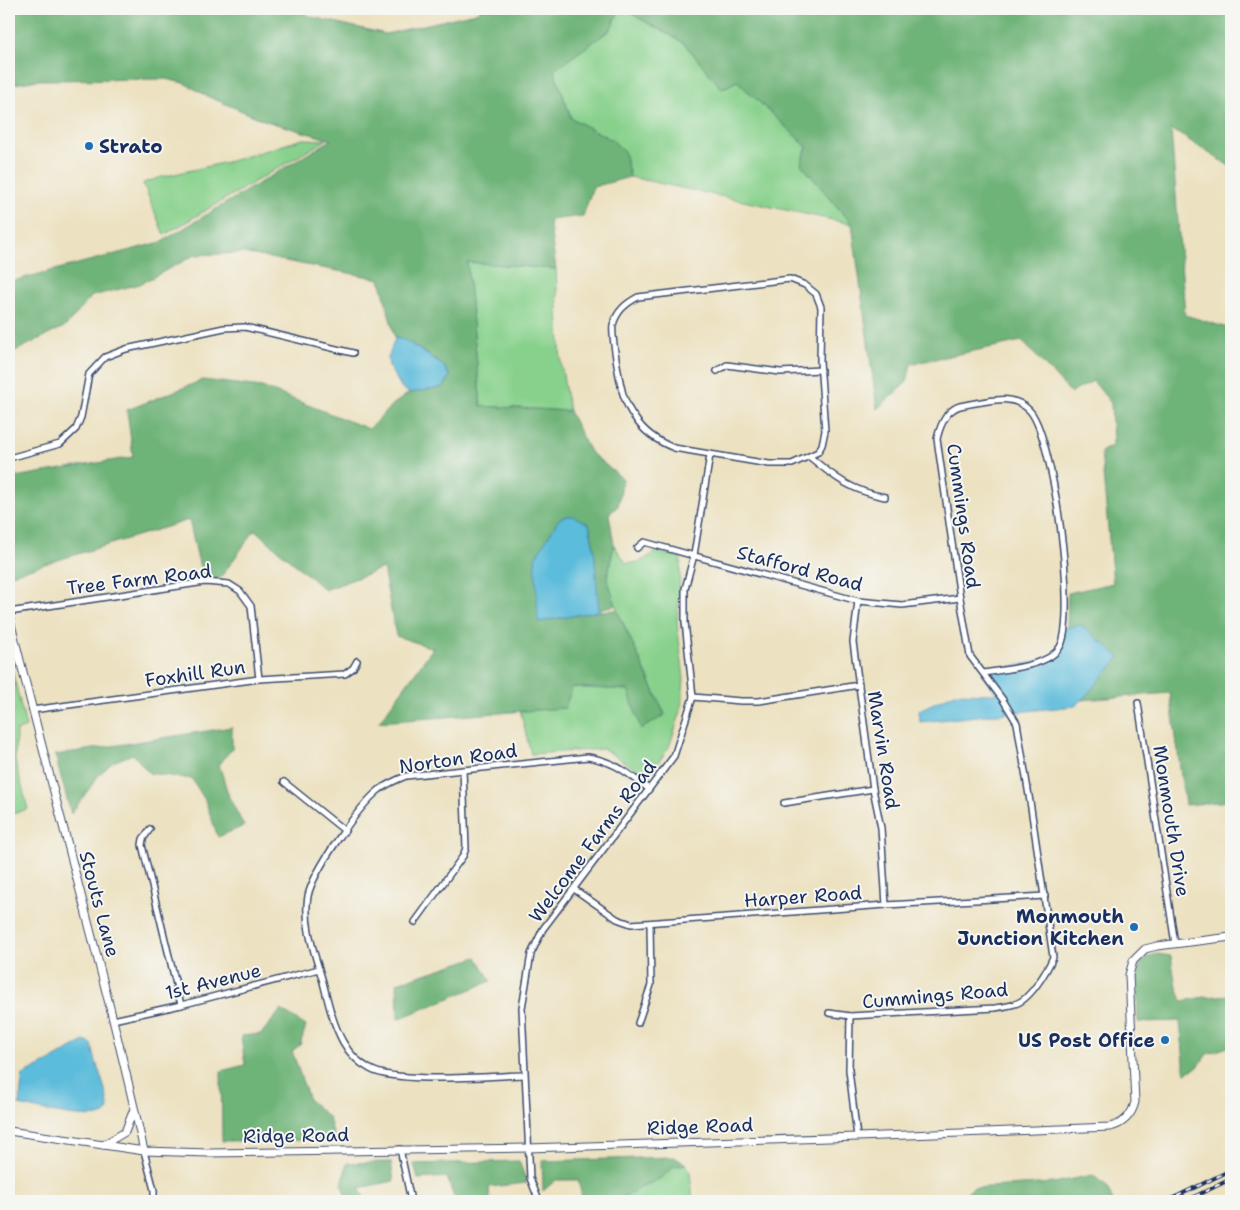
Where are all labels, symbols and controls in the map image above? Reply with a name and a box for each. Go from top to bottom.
place label: Strato [99,134,163,159]
marker: Strato [83,140,95,152]
street label: Cummings Road [941,442,986,590]
street label: Stafford Road [734,540,865,597]
street label: Tree Farm Road [65,558,213,601]
street label: Foxhill Run [143,654,247,693]
street label: Marvin Road [862,689,905,811]
street label: Norton Road [397,738,519,779]
street label: Monmouth Drive [1147,744,1196,899]
street label: Welcome Farms Road [523,755,662,928]
street label: Stouts Lane [73,848,126,960]
street label: Harper Road [743,880,863,913]
place label: Monmouth Junction Kitchen [957,904,1124,951]
marker: Monmouth Junction Kitchen [1128,921,1140,933]
street label: 1st Avenue [163,957,264,1005]
street label: Cummings Road [861,977,1009,1014]
place label: US Post Office [1018,1028,1155,1053]
marker: US Post Office [1159,1034,1171,1046]
street label: Ridge Road [646,1112,754,1141]
street label: Ridge Road [243,1122,349,1149]

